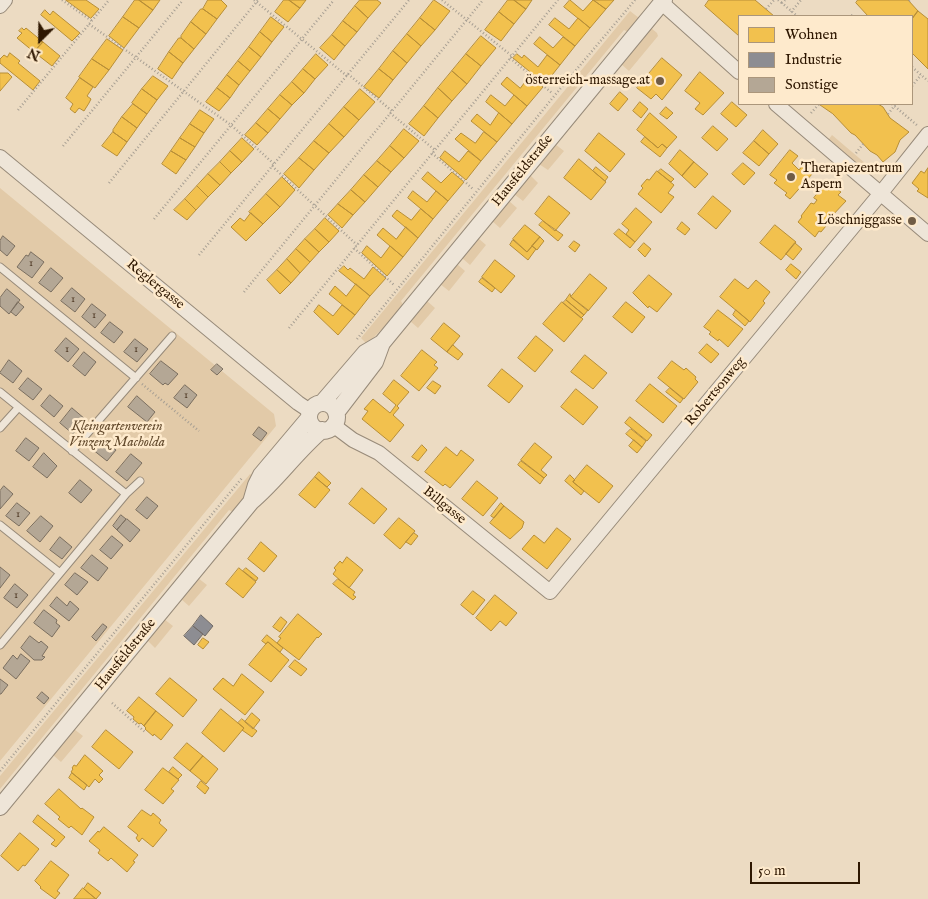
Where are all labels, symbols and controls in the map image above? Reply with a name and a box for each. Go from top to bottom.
north arrow [15,15,65,65]
legend [738,15,913,105]
text: Wohnen [785,25,837,44]
text: N [25,43,43,64]
text: Industrie [785,50,842,69]
place label: österreich-massage.at [525,73,650,89]
marker: österreich-massage.at [654,75,666,87]
text: Sonstige [785,75,838,94]
street label: Hausfeldstraße [489,132,557,210]
place label: Therapiezentrum Aspern [801,161,902,193]
marker: Therapiezentrum Aspern [785,171,797,183]
place label: Löschniggasse [817,213,902,229]
marker: Löschniggasse [906,215,918,227]
street label: Reglergasse [123,256,187,314]
house number: 1 [29,257,33,271]
house number: 1 [71,293,75,307]
house number: 1 [92,309,96,323]
house number: 1 [65,343,69,357]
house number: 1 [134,343,138,357]
street label: Robertsonweg [682,354,750,430]
house number: 1 [184,389,188,403]
park label: Kleingartenverein Vinzenz Macholda [69,419,165,452]
street label: Billgasse [419,484,469,528]
house number: 1 [16,508,20,522]
house number: 1 [14,589,18,603]
street label: Hausfeldstraße [92,616,160,694]
scale bar [753,852,863,884]
text: 50 m [758,861,786,880]

